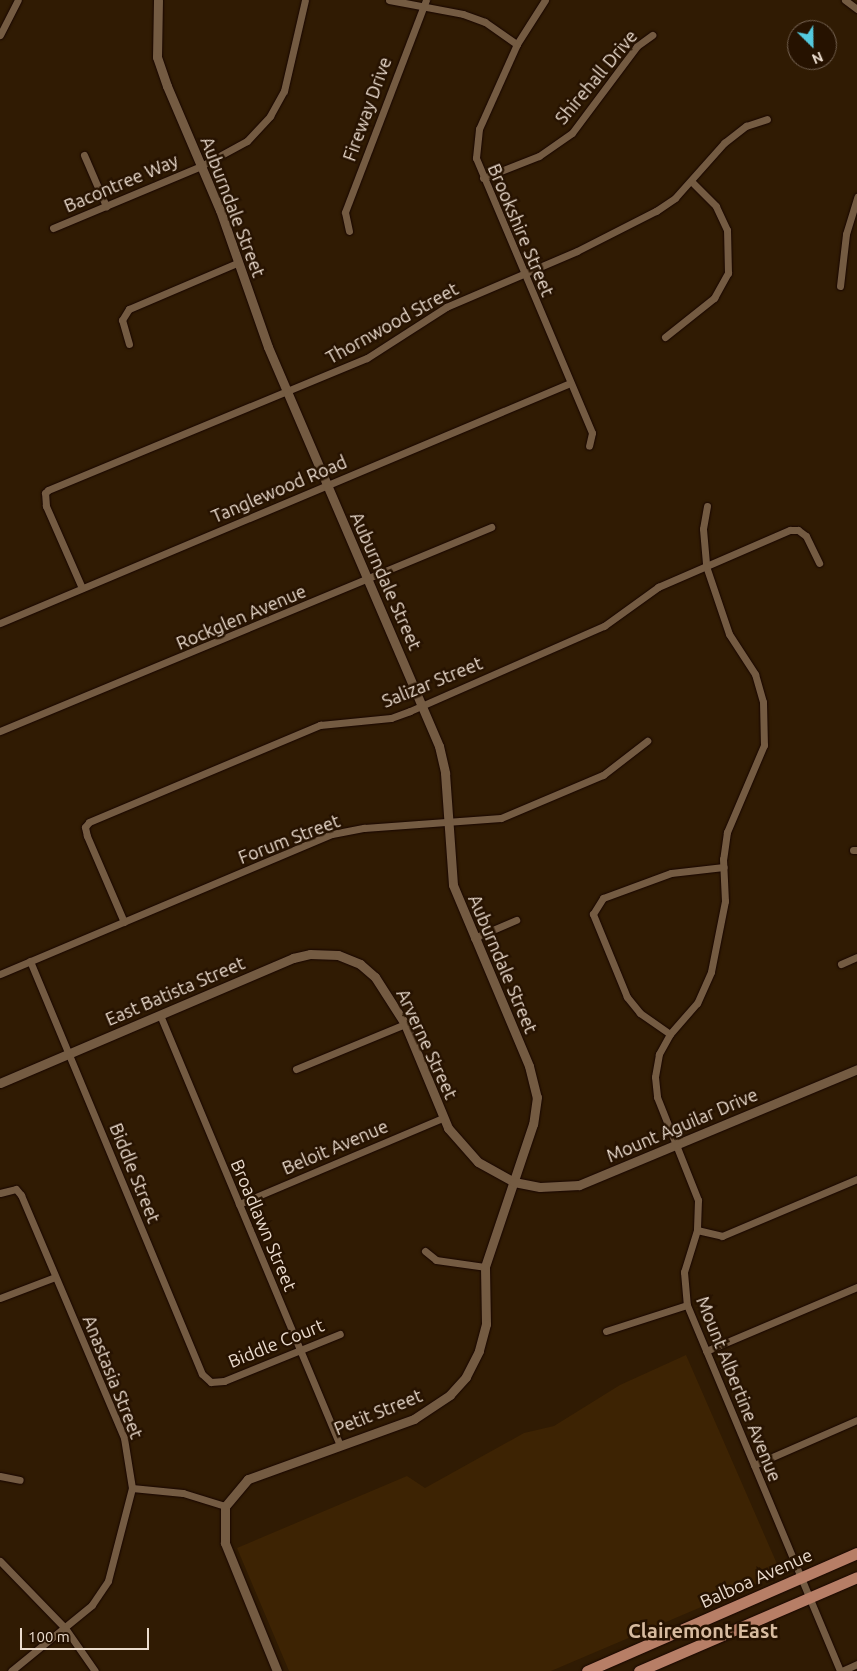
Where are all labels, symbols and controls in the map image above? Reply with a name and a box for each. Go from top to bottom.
north arrow [787,20,837,70]
street label: Shirehall Drive [550,25,642,129]
text: N [810,48,825,67]
street label: Fireway Drive [338,54,396,164]
street label: Auburndale Street [196,134,270,280]
street label: Bacontree Way [61,149,181,217]
street label: Brookshire Street [483,160,559,300]
street label: Thornwood Street [322,278,462,368]
street label: Tanglewood Road [208,451,350,527]
street label: Auburndale Street [346,509,426,653]
street label: Rockglen Avenue [173,580,309,654]
street label: Salizar Street [379,652,485,712]
street label: Forum Street [235,810,343,868]
street label: Auburndale Street [464,891,542,1037]
street label: East Batista Street [102,952,248,1030]
street label: Arverne Street [392,986,462,1102]
street label: Mount Aguilar Drive [603,1083,761,1167]
street label: Beloit Avenue [279,1115,391,1179]
street label: Biddle Street [105,1120,165,1226]
street label: Broadlawn Street [226,1156,302,1294]
street label: Mount Albertine Avenue [692,1293,786,1485]
street label: Anastasia Street [78,1312,148,1442]
street label: Biddle Court [225,1314,327,1372]
street label: Petit Street [331,1385,425,1439]
street label: Balboa Avenue [697,1544,815,1612]
scale bar [22,1618,151,1650]
district label: Clairemont East [628,1618,778,1642]
text: 100 m [28,1628,70,1645]

